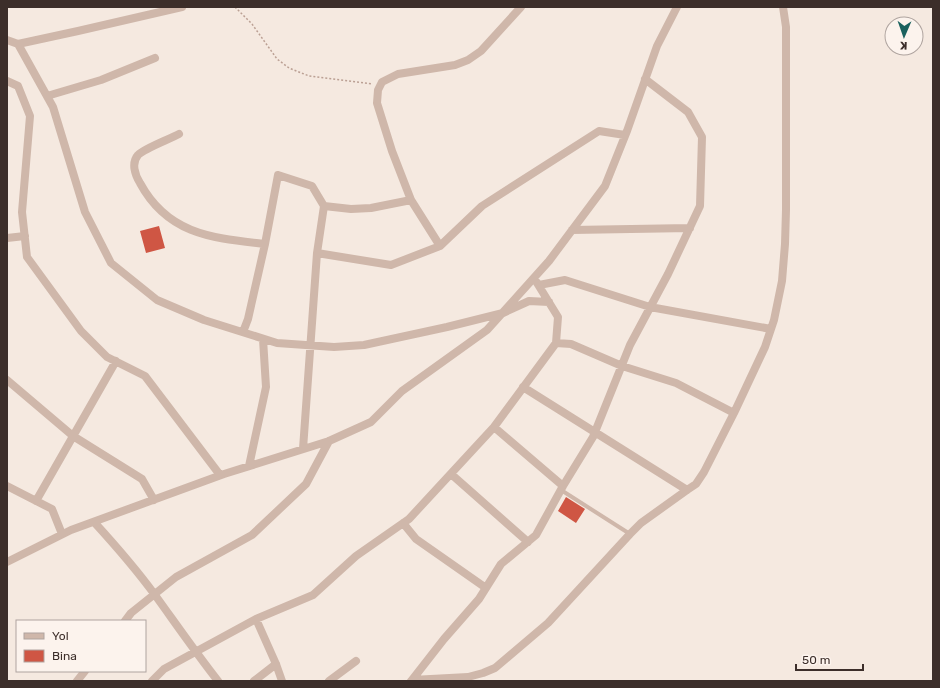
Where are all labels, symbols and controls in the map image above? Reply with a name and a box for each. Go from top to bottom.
north arrow [884,16,924,56]
text: K [899,39,908,52]
legend [16,620,146,672]
text: Yol [52,629,69,643]
scale bar [796,646,863,672]
text: Bina [52,649,77,663]
text: 50 m [802,653,830,667]

